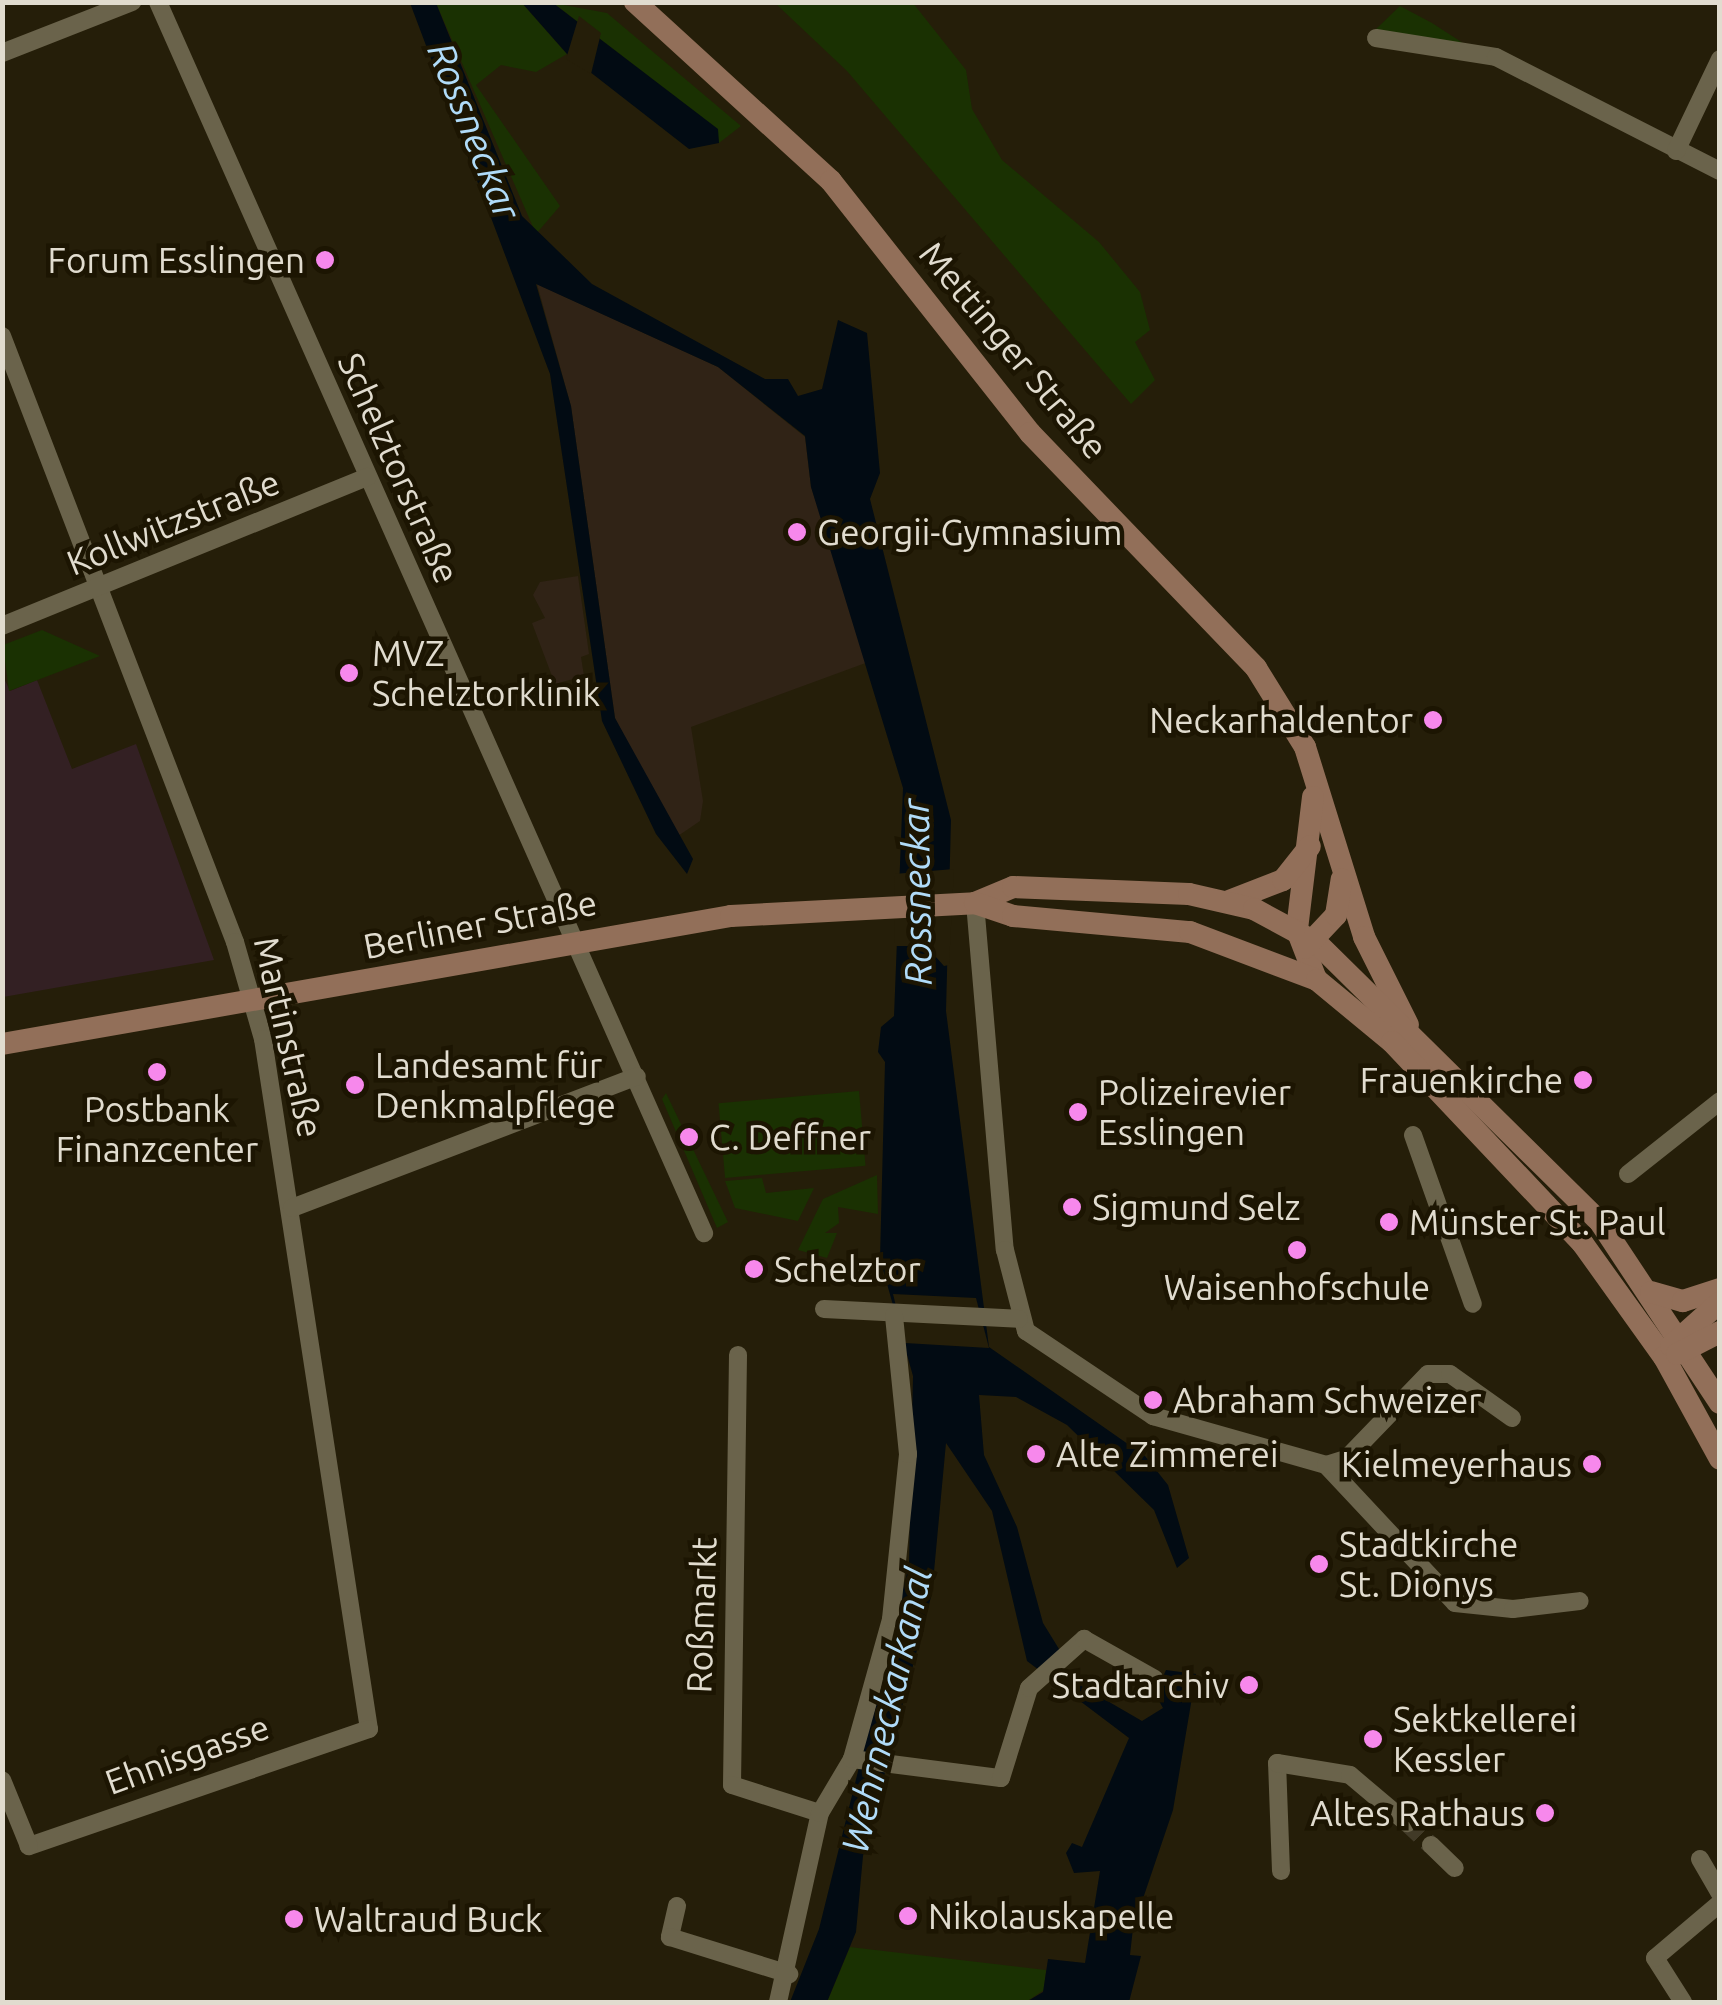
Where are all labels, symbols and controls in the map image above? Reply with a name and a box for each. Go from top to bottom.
water label: Rossneckar [418,36,530,226]
street label: Mettinger Straße [911,233,1117,467]
place label: Forum Esslingen [48,239,305,281]
marker: Forum Esslingen [314,249,336,271]
street label: Schelztorstraße [330,347,468,589]
street label: Kollwitzstraße [60,460,286,584]
place label: Georgii-Gymnasium [817,511,1122,553]
marker: Georgii-Gymnasium [786,521,808,543]
place label: MVZ Schelztorklinik [372,632,600,714]
marker: MVZ Schelztorklinik [336,660,362,686]
place label: Neckarhaldentor [1149,699,1413,741]
marker: Neckarhaldentor [1422,709,1444,731]
water label: Rossneckar [893,798,941,986]
street label: Berliner Straße [360,881,600,967]
street label: Martinstraße [246,933,332,1141]
place label: Landesamt für Denkmalpflege [375,1044,616,1126]
place label: Frauenkirche [1360,1059,1563,1101]
marker: Postbank Finanzcenter [146,1061,168,1083]
marker: Frauenkirche [1572,1069,1594,1091]
place label: Polizeirevier Esslingen [1098,1071,1291,1153]
marker: Landesamt für Denkmalpflege [344,1074,366,1096]
place label: Postbank Finanzcenter [56,1088,258,1170]
marker: Polizeirevier Esslingen [1067,1101,1089,1123]
place label: C. Deffner [709,1116,871,1158]
marker: C. Deffner [678,1126,700,1148]
place label: Sigmund Selz [1092,1186,1301,1228]
marker: Sigmund Selz [1061,1196,1083,1218]
place label: Münster St. Paul [1409,1201,1666,1243]
marker: Münster St. Paul [1378,1211,1400,1233]
marker: Waisenhofschule [1286,1239,1308,1261]
place label: Schelztor [774,1248,921,1290]
marker: Schelztor [743,1258,765,1280]
place label: Waisenhofschule [1164,1266,1430,1308]
place label: Abraham Schweizer [1173,1379,1482,1421]
marker: Abraham Schweizer [1142,1389,1164,1411]
place label: Alte Zimmerei [1056,1433,1278,1475]
marker: Alte Zimmerei [1025,1443,1047,1465]
place label: Kielmeyerhaus [1341,1443,1572,1485]
marker: Kielmeyerhaus [1581,1453,1603,1475]
place label: Stadtkirche St. Dionys [1339,1523,1518,1605]
street label: Roßmarkt [677,1536,725,1694]
marker: Stadtkirche St. Dionys [1308,1553,1330,1575]
water label: Wehrneckarkanal [832,1563,942,1857]
place label: Stadtarchiv [1052,1664,1229,1706]
marker: Stadtarchiv [1238,1674,1260,1696]
place label: Sektkellerei Kessler [1393,1698,1577,1780]
street label: Ehnisgasse [99,1705,275,1803]
marker: Sektkellerei Kessler [1362,1728,1384,1750]
place label: Altes Rathaus [1310,1792,1525,1834]
marker: Altes Rathaus [1534,1802,1556,1824]
place label: Nikolauskapelle [928,1895,1174,1937]
place label: Waltraud Buck [314,1898,542,1940]
marker: Nikolauskapelle [897,1905,919,1927]
marker: Waltraud Buck [283,1908,305,1930]

